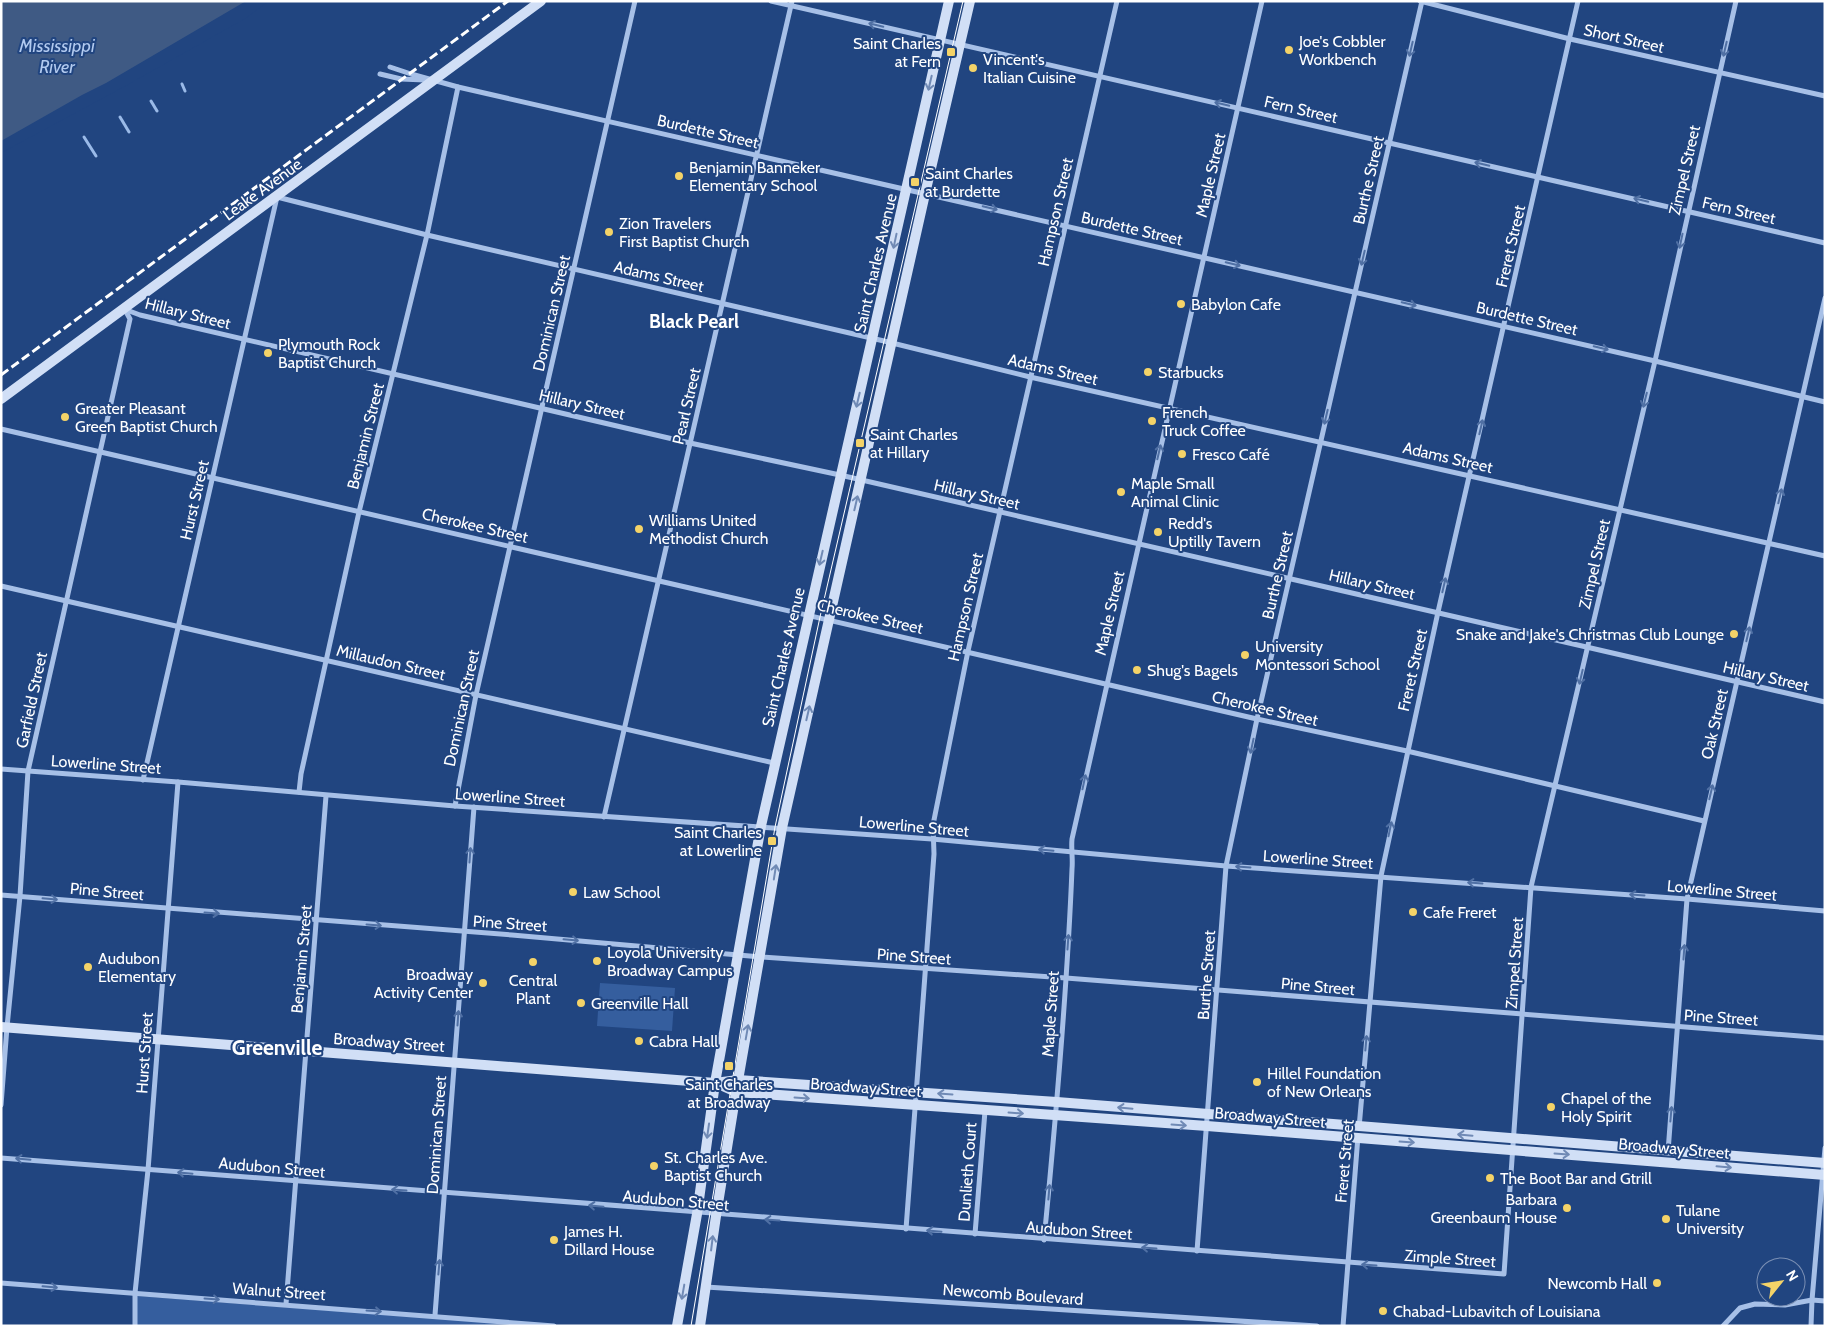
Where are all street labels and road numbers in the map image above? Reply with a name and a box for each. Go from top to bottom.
street label: Short Street [1582,20,1667,57]
street label: Fern Street [1262,92,1340,127]
street label: Burdette Street [655,111,761,153]
street label: Zimpel Street [1665,123,1704,217]
street label: Maple Street [1192,130,1230,219]
street label: Burthe Street [1349,134,1388,226]
street label: Leake Avenue [219,154,306,224]
street label: Hampson Street [1034,155,1077,268]
street label: Saint Charles Avenue [850,192,901,335]
street label: Fern Street [1700,193,1778,228]
street label: Freret Street [1492,203,1529,289]
street label: Burdette Street [1079,208,1185,250]
street label: Dominican Street [529,253,574,373]
street label: Adams Street [612,257,706,296]
street label: Hillary Street [143,294,233,333]
street label: Burdette Street [1474,298,1580,340]
street label: Adams Street [1006,350,1100,389]
street label: Pearl Street [668,365,705,446]
street label: Benjamin Street [343,380,388,491]
street label: Hillary Street [537,385,627,424]
street label: Adams Street [1401,438,1495,477]
street label: Hurst Street [176,458,213,542]
street label: Hillary Street [932,475,1022,514]
street label: Cherokee Street [420,504,530,547]
street label: Zimpel Street [1575,517,1614,611]
street label: Burthe Street [1258,529,1297,621]
street label: Hampson Street [944,550,987,663]
street label: Hillary Street [1327,565,1417,604]
street label: Maple Street [1091,568,1129,657]
street label: Saint Charles Avenue [758,586,809,729]
street label: Cherokee Street [815,595,925,638]
street label: Freret Street [1394,627,1431,713]
street label: Millaudon Street [335,641,448,684]
street label: Dominican Street [440,647,483,768]
street label: Garfield Street [12,650,51,750]
street label: Hillary Street [1721,657,1811,696]
street label: Oak Street [1697,686,1732,761]
street label: Cherokee Street [1210,687,1320,730]
street label: Lowerline Street [50,751,162,778]
street label: Lowerline Street [454,784,566,811]
street label: Lowerline Street [858,812,970,841]
street label: Lowerline Street [1262,846,1374,873]
street label: Lowerline Street [1666,876,1778,905]
street label: Pine Street [69,879,145,904]
street label: Benjamin Street [287,903,316,1014]
street label: Pine Street [472,911,548,936]
street label: Zimpel Street [1502,916,1527,1009]
street label: Burthe Street [1194,929,1219,1021]
street label: Pine Street [876,944,952,969]
street label: Maple Street [1038,970,1063,1058]
street label: Pine Street [1280,974,1356,999]
street label: Pine Street [1683,1005,1759,1030]
street label: Hurst Street [132,1011,157,1094]
street label: Broadway Street [333,1029,446,1056]
street label: Broadway Street [810,1074,923,1101]
street label: Dominican Street [423,1075,450,1195]
street label: Broadway Street [1214,1103,1327,1132]
street label: Freret Street [1331,1118,1358,1204]
street label: Dunlieth Court [955,1121,980,1222]
street label: Broadway Street [1618,1134,1731,1163]
street label: Audubon Street [218,1153,327,1182]
street label: Audubon Street [622,1186,731,1215]
street label: Audubon Street [1025,1217,1133,1244]
street label: Zimple Street [1404,1246,1497,1271]
street label: Walnut Street [232,1279,327,1304]
street label: Newcomb Boulevard [942,1280,1084,1309]

